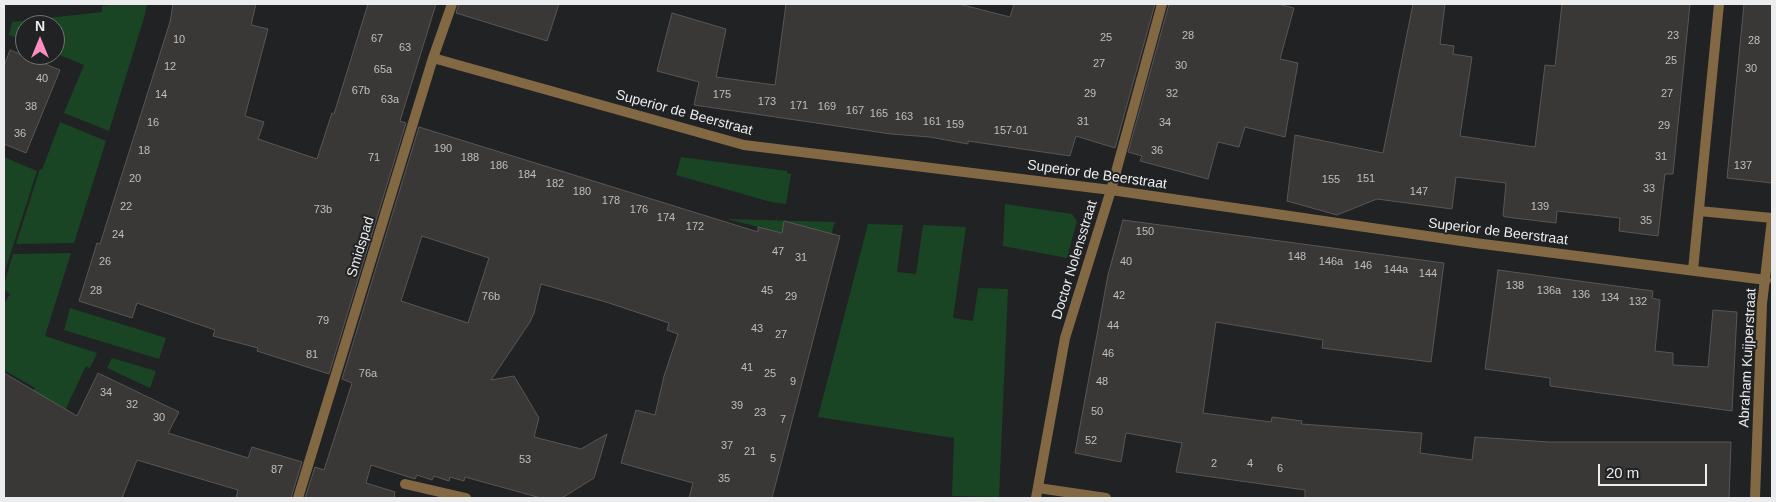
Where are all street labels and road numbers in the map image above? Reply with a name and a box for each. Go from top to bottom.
street label: Superior de Beerstraat [614,87,754,139]
street label: Superior de Beerstraat [1026,157,1168,193]
street label: Doctor Nolensstraat [1049,198,1101,322]
street label: Smidspad [344,215,378,279]
street label: Superior de Beerstraat [1427,215,1569,249]
street label: Abraham Kuijperstraat [1736,288,1760,428]

